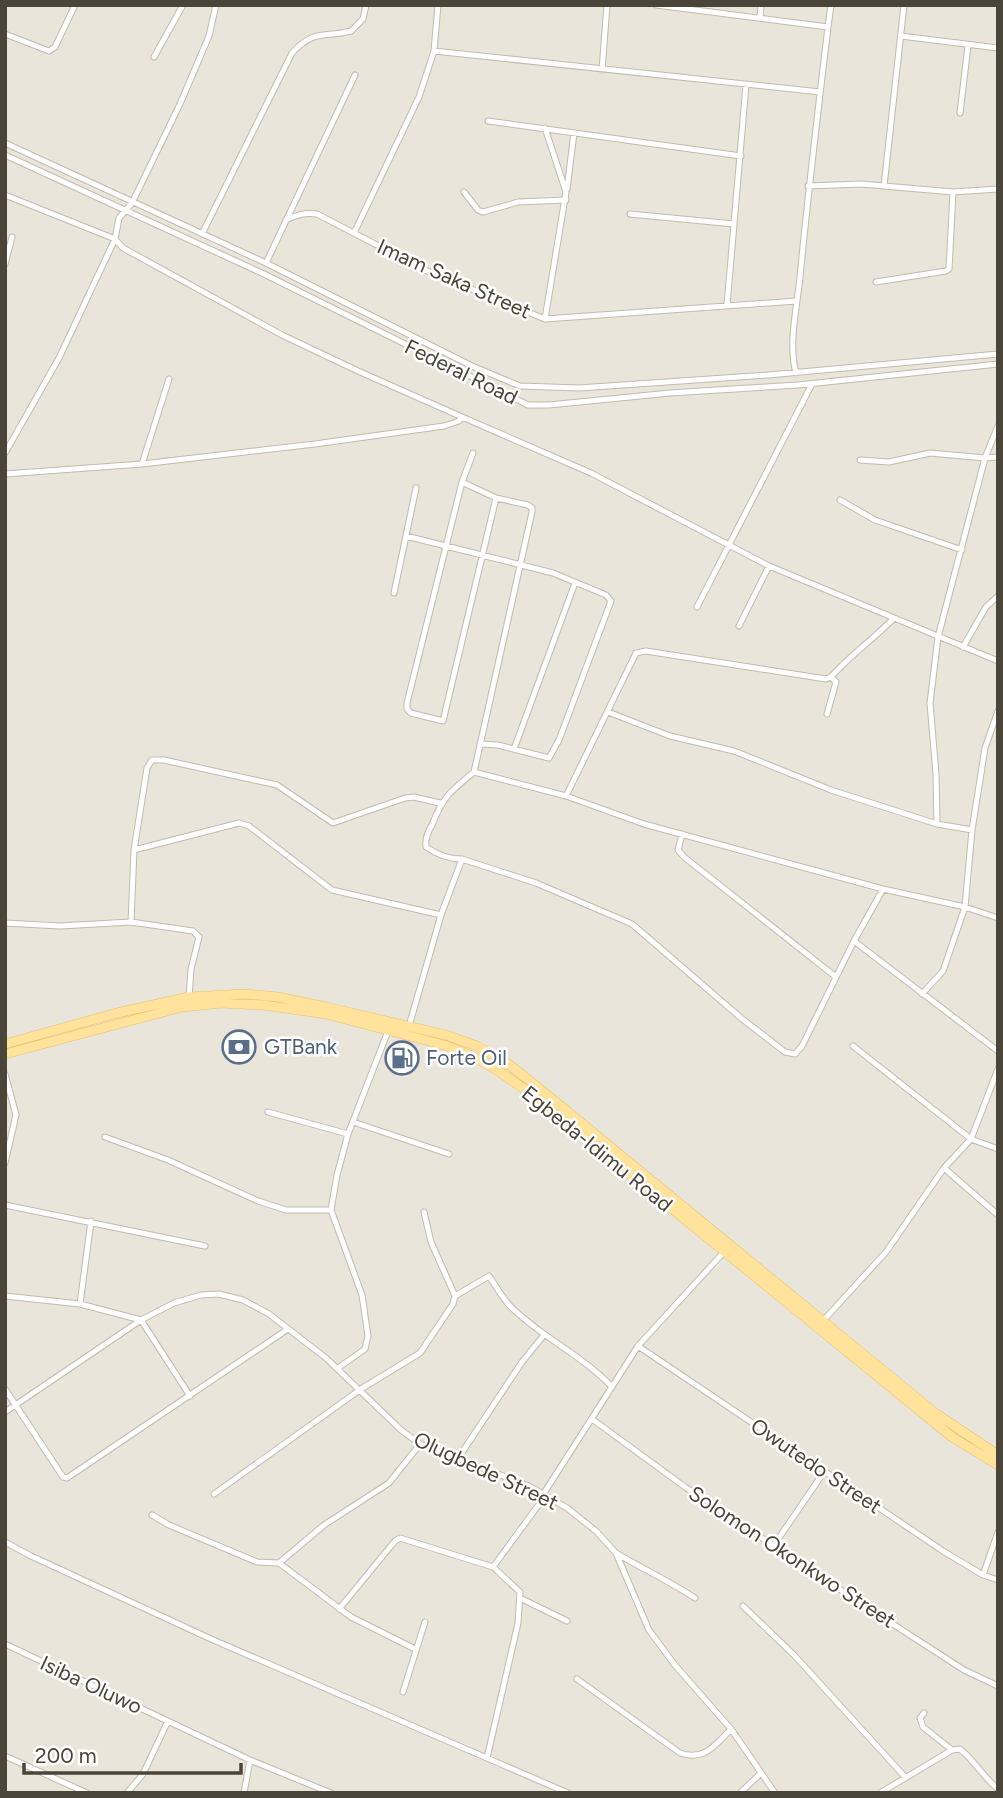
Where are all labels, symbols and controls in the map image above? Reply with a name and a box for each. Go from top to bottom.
street label: Imam Saka Street [373,233,535,324]
street label: Federal Road [401,333,522,410]
bank icon: GTBank [220,1028,258,1066]
place label: GTBank [264,1034,338,1059]
fuel station icon: Forte Oil [383,1039,421,1077]
place label: Forte Oil [426,1045,507,1070]
street label: Egbeda-Idimu Road [517,1080,678,1217]
street label: Owutedo Street [746,1413,886,1519]
street label: Olugbede Street [410,1426,562,1515]
street label: Solomon Okonkwo Street [684,1480,900,1633]
street label: Isiba Oluwo [36,1650,146,1719]
scale bar [24,1731,242,1775]
text: 200 m [35,1743,97,1768]

